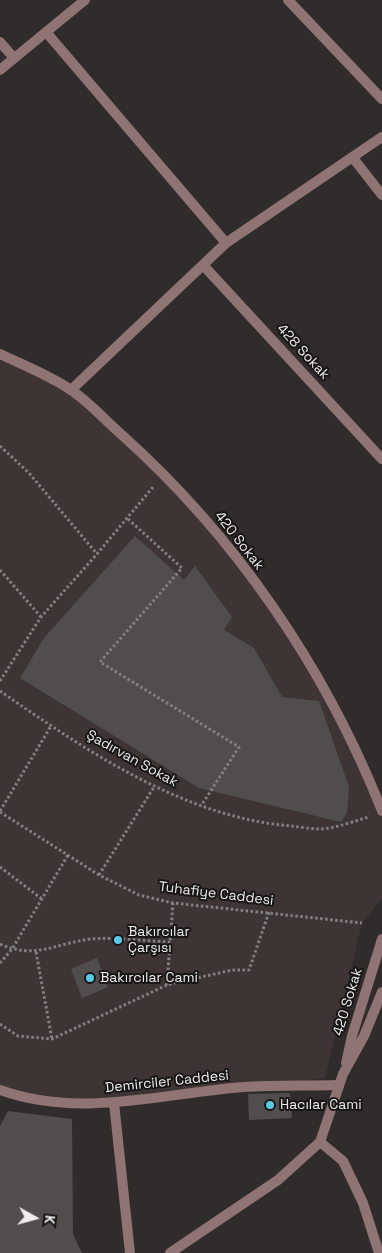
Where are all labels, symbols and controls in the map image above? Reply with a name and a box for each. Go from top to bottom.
street label: 428 Sokak [273,321,333,383]
street label: 420 Sokak [211,508,267,574]
street label: Şadırvan Sokak [83,727,181,791]
street label: Tuhafiye Caddesi [158,879,274,909]
place label: Bakırcılar Çarşısı [128,924,190,956]
marker: Bakırcılar Çarşısı [112,934,124,946]
street label: 420 Sokak [330,966,366,1038]
place label: Bakırcılar Cami [100,970,198,986]
marker: Bakırcılar Cami [84,972,96,984]
street label: Demirciler Caddesi [104,1067,230,1097]
place label: Hacılar Cami [280,1097,362,1113]
marker: Hacılar Cami [264,1099,276,1111]
north arrow [10,1193,60,1243]
text: K [40,1214,59,1225]

